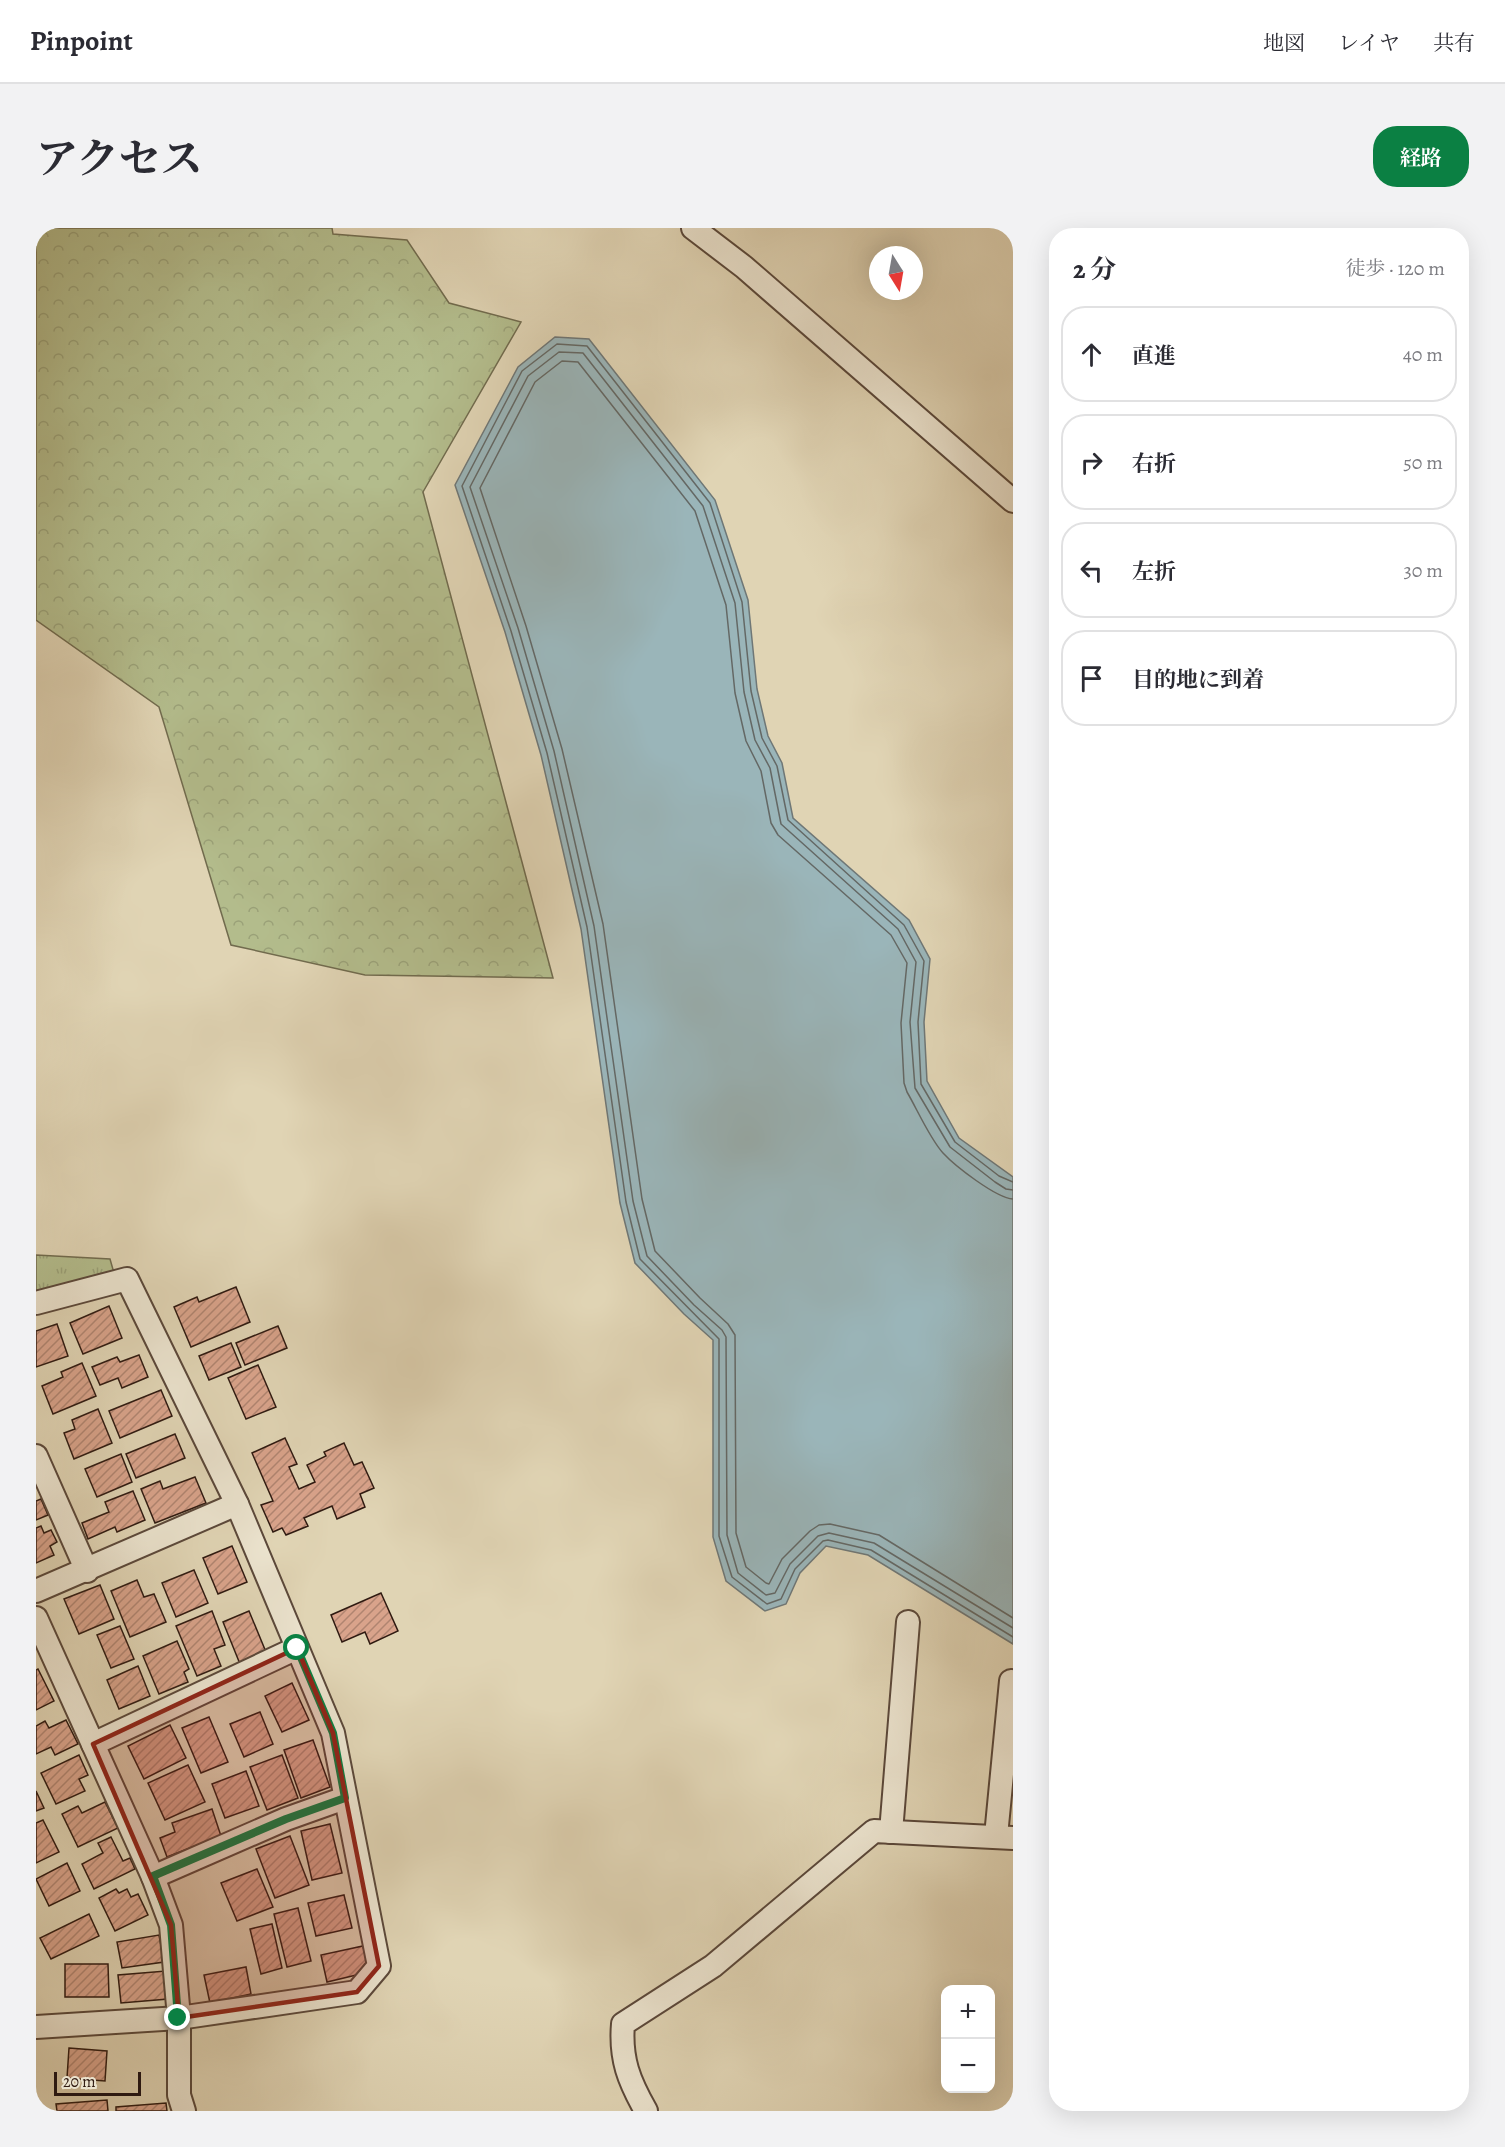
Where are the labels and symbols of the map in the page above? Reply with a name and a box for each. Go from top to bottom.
north arrow [869,246,923,300]
route start [283,1634,309,1660]
route end [164,2004,190,2030]
scale bar [54,2069,141,2096]

